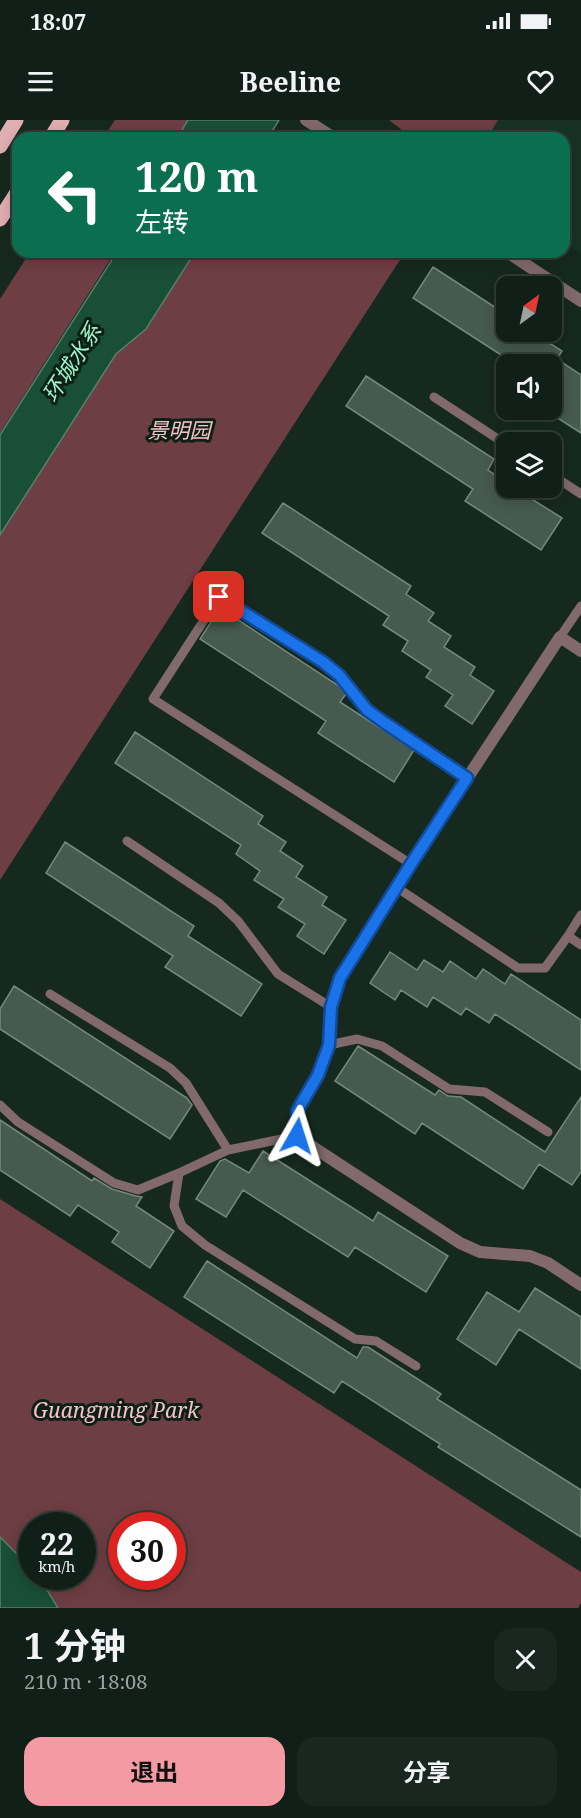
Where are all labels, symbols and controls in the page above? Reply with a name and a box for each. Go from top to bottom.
text: 18:07 [30,6,86,36]
text: Beeline [240,63,341,100]
icon: menu [24,65,57,98]
icon: heart [524,65,557,98]
text: 120 m [135,147,259,204]
icon: left [36,156,114,234]
text: 左转 [135,203,189,240]
north arrow [496,276,562,342]
map controls [496,276,562,498]
water label: 环城水系 [34,315,109,407]
button: sound [496,354,562,420]
park label: 景明园 [148,416,213,444]
button: layers [496,432,562,498]
pin [193,571,244,622]
icon: arrive [202,580,235,613]
position arrow [265,1104,329,1168]
park label: Guangming Park [33,1396,200,1424]
speed limit sign: 30 [108,1512,186,1590]
text: 22 [40,1523,74,1564]
text: km/h [39,1556,75,1576]
text: 1 分钟 [24,1621,126,1670]
button: close [494,1628,557,1691]
text: 210 m · 18:08 [24,1668,147,1695]
button: 退出 [24,1737,285,1806]
button: 分享 [297,1737,557,1806]

